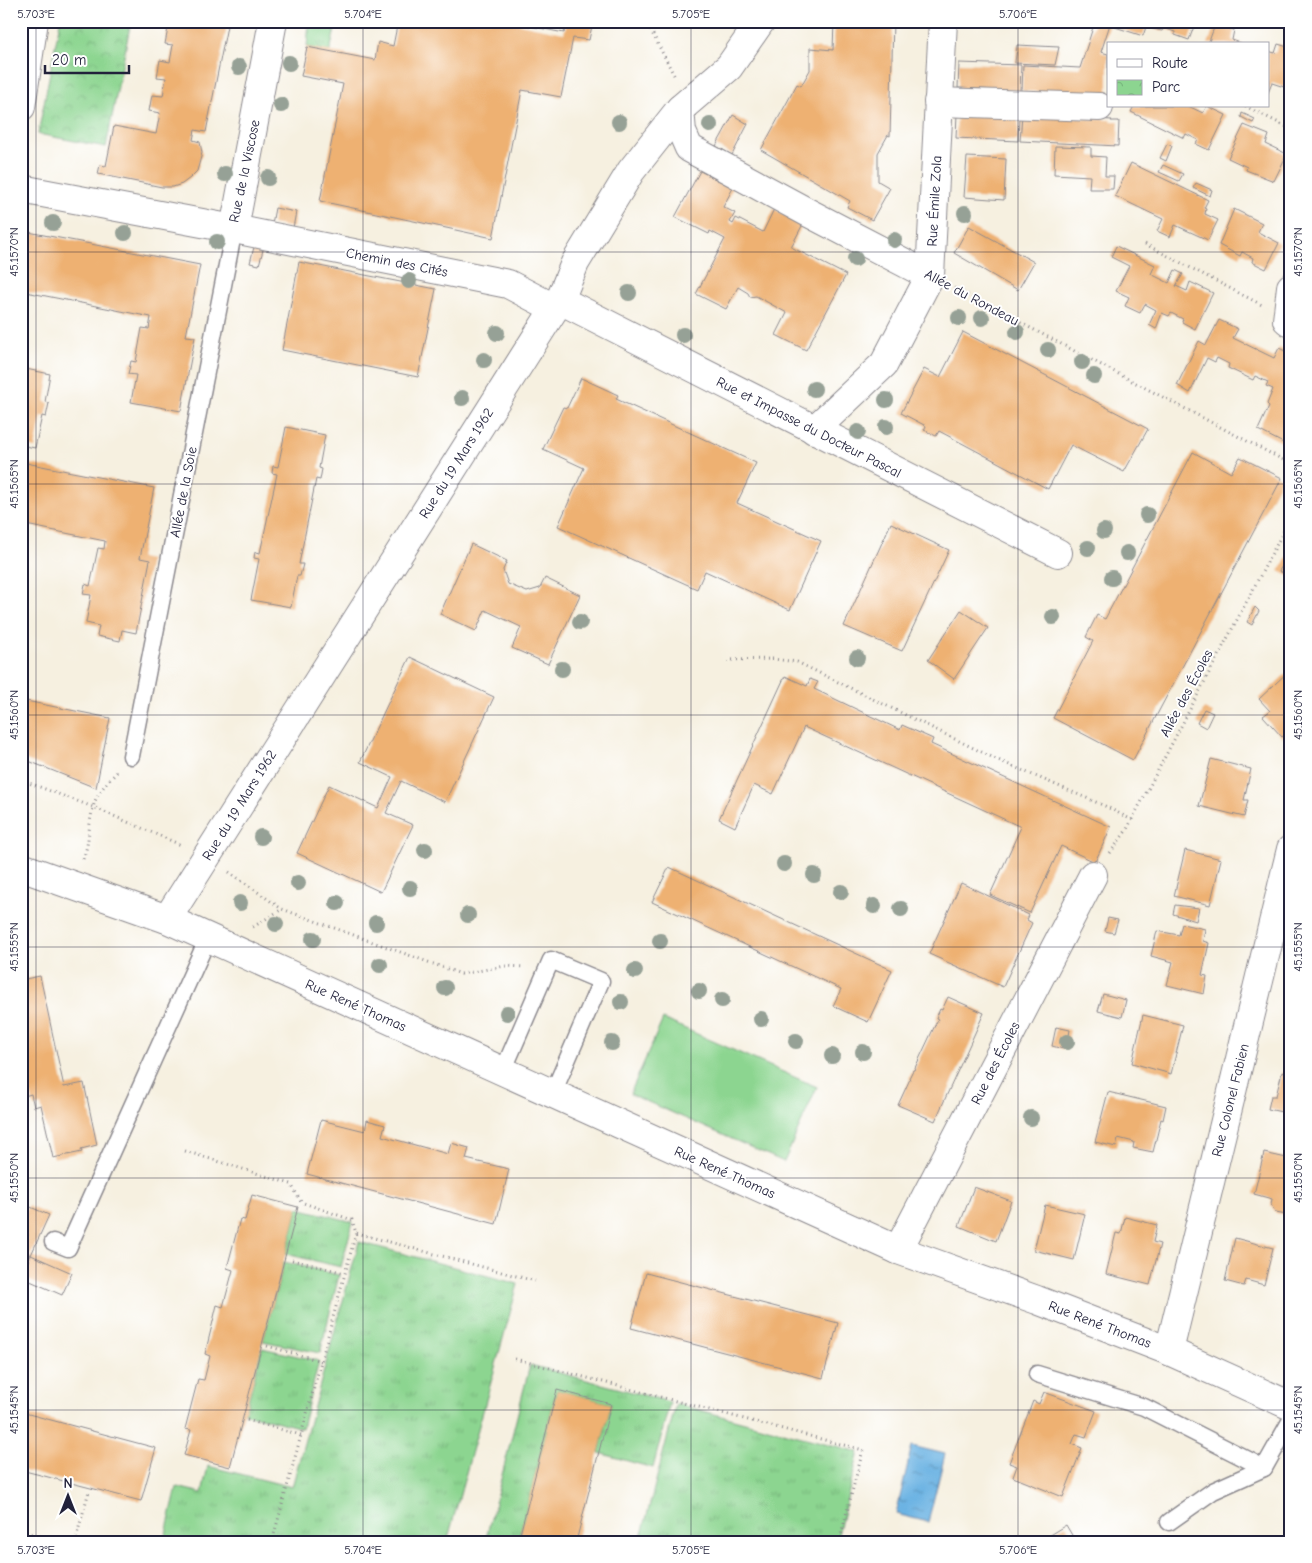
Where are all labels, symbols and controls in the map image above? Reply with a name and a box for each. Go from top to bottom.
text: 5.703°E [17,7,55,21]
text: 5.704°E [344,7,382,21]
text: 5.705°E [672,7,710,21]
text: 5.706°E [999,7,1037,21]
scale bar [45,42,129,74]
legend [1107,42,1270,108]
text: 20 m [52,51,86,69]
text: Route [1152,54,1188,72]
text: Parc [1152,78,1180,96]
street label: Rue de la Viscose [225,118,264,224]
street label: Rue Émile Zola [924,155,945,247]
text: 45.1570°N [7,227,21,277]
text: 45.1570°N [1291,227,1305,277]
street label: Chemin des Cités [345,244,449,281]
street label: Allée du Rondeau [922,265,1022,329]
street label: Rue et Impasse du Docteur Pascal [713,373,904,482]
street label: Rue du 19 Mars 1962 [416,405,497,522]
street label: Allée de la Soie [166,445,201,539]
text: 45.1565°N [7,459,21,509]
text: 45.1565°N [1291,459,1305,509]
street label: Allée des Écoles [1156,647,1217,740]
text: 45.1560°N [7,690,21,740]
text: 45.1560°N [1291,690,1305,740]
street label: Rue du 19 Mars 1962 [199,747,280,864]
text: 45.1555°N [7,922,21,972]
text: 45.1555°N [1291,922,1305,972]
street label: Rue René Thomas [303,976,409,1035]
street label: Rue des Écoles [967,1019,1024,1107]
street label: Rue Colonel Fabien [1208,1042,1253,1158]
street label: Rue René Thomas [672,1143,778,1202]
text: 45.1550°N [7,1153,21,1203]
text: 45.1550°N [1291,1153,1305,1203]
street label: Rue René Thomas [1046,1297,1154,1352]
text: 45.1545°N [7,1386,21,1434]
text: 45.1545°N [1291,1386,1305,1434]
north arrow [42,1470,92,1520]
text: N [63,1475,73,1492]
text: 5.703°E [17,1543,55,1557]
text: 5.704°E [344,1543,382,1557]
text: 5.705°E [672,1543,710,1557]
text: 5.706°E [999,1543,1037,1557]

